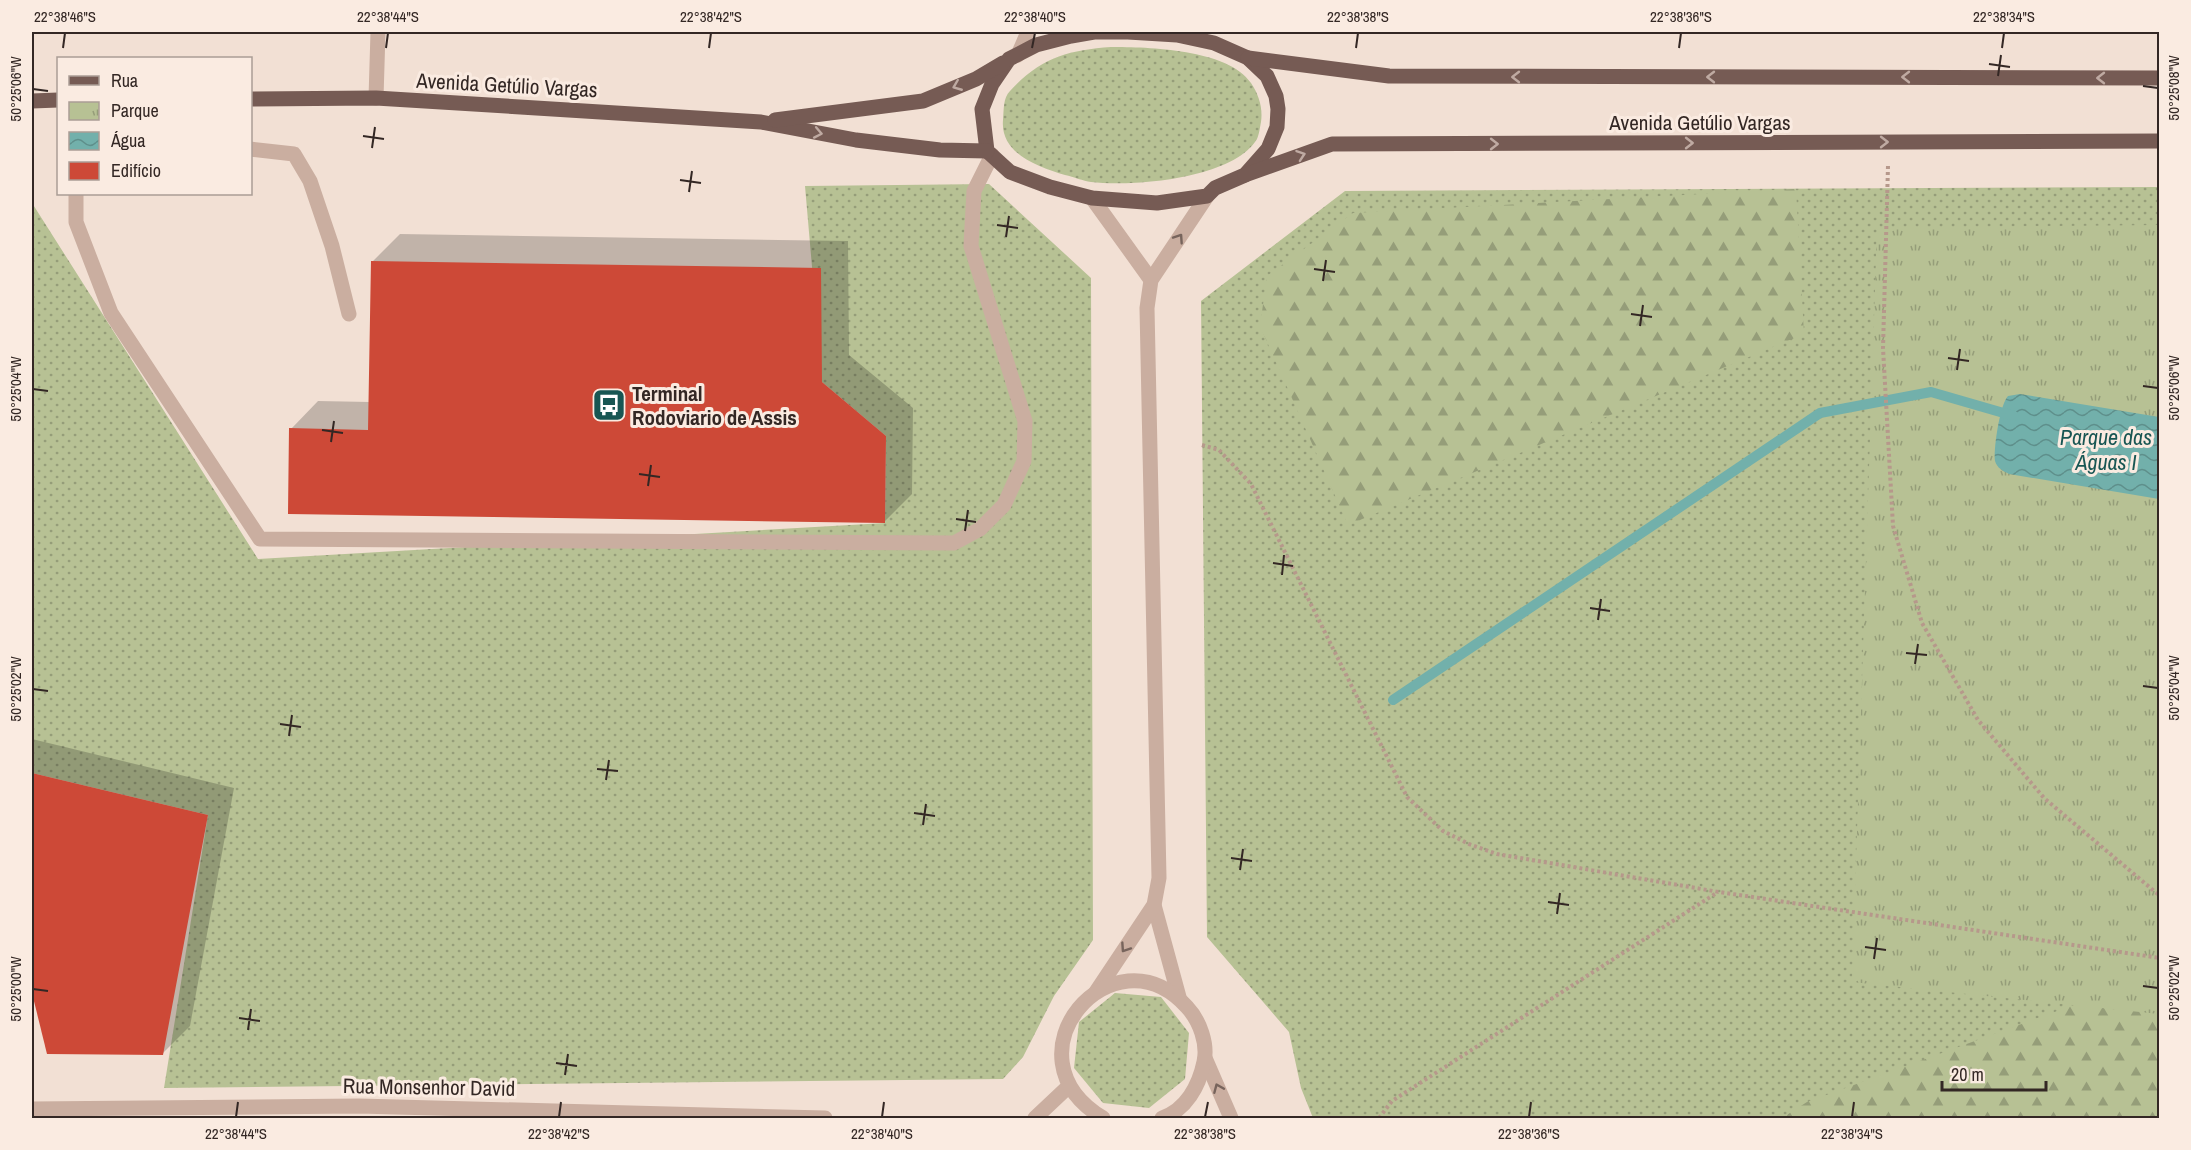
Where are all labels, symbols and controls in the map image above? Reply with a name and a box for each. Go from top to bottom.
text: 22°38'46"S [34,6,96,27]
text: 22°38'44"S [357,6,419,27]
text: 22°38'42"S [680,6,742,27]
text: 22°38'40"S [1004,6,1066,27]
text: 22°38'38"S [1327,6,1389,27]
text: 22°38'36"S [1650,6,1712,27]
text: 22°38'34"S [1973,6,2035,27]
text: 50°25'08"W [2163,55,2184,121]
text: 50°25'06"W [5,56,26,122]
legend [57,57,252,195]
street label: Avenida Getúlio Vargas [415,66,598,104]
text: Rua [111,68,138,93]
one-way arrow [1512,71,1521,83]
one-way arrow [1707,71,1716,83]
one-way arrow [1902,71,1911,83]
one-way arrow [2097,72,2106,84]
one-way arrow [953,79,963,92]
text: Parque [111,98,159,123]
street label: Avenida Getúlio Vargas [1608,108,1791,137]
one-way arrow [813,126,823,138]
text: Água [110,128,145,153]
one-way arrow [1879,136,1888,148]
one-way arrow [1684,137,1693,149]
one-way arrow [1489,138,1498,150]
one-way arrow [1295,150,1305,163]
text: Edifício [111,158,161,183]
one-way arrow [1172,234,1183,245]
text: 50°25'06"W [2163,355,2184,421]
text: 50°25'04"W [5,356,26,422]
place label: Terminal Rodoviario de Assis [632,379,797,432]
bus stop icon: Terminal Rodoviario de Assis [591,387,627,423]
water label: Parque das Águas I [2060,422,2152,477]
text: 50°25'04"W [2163,655,2184,721]
text: 50°25'02"W [5,656,26,722]
one-way arrow [1121,941,1132,952]
text: 50°25'02"W [2163,955,2184,1021]
text: 50°25'00"W [5,956,26,1022]
scale bar [1942,1054,2046,1092]
text: 20 m [1951,1062,1984,1087]
street label: Rua Monsenhor David [343,1071,515,1103]
one-way arrow [1213,1084,1225,1095]
text: 22°38'44"S [205,1123,267,1144]
text: 22°38'42"S [528,1123,590,1144]
text: 22°38'40"S [851,1123,913,1144]
text: 22°38'38"S [1174,1123,1236,1144]
text: 22°38'36"S [1498,1123,1560,1144]
text: 22°38'34"S [1821,1123,1883,1144]

